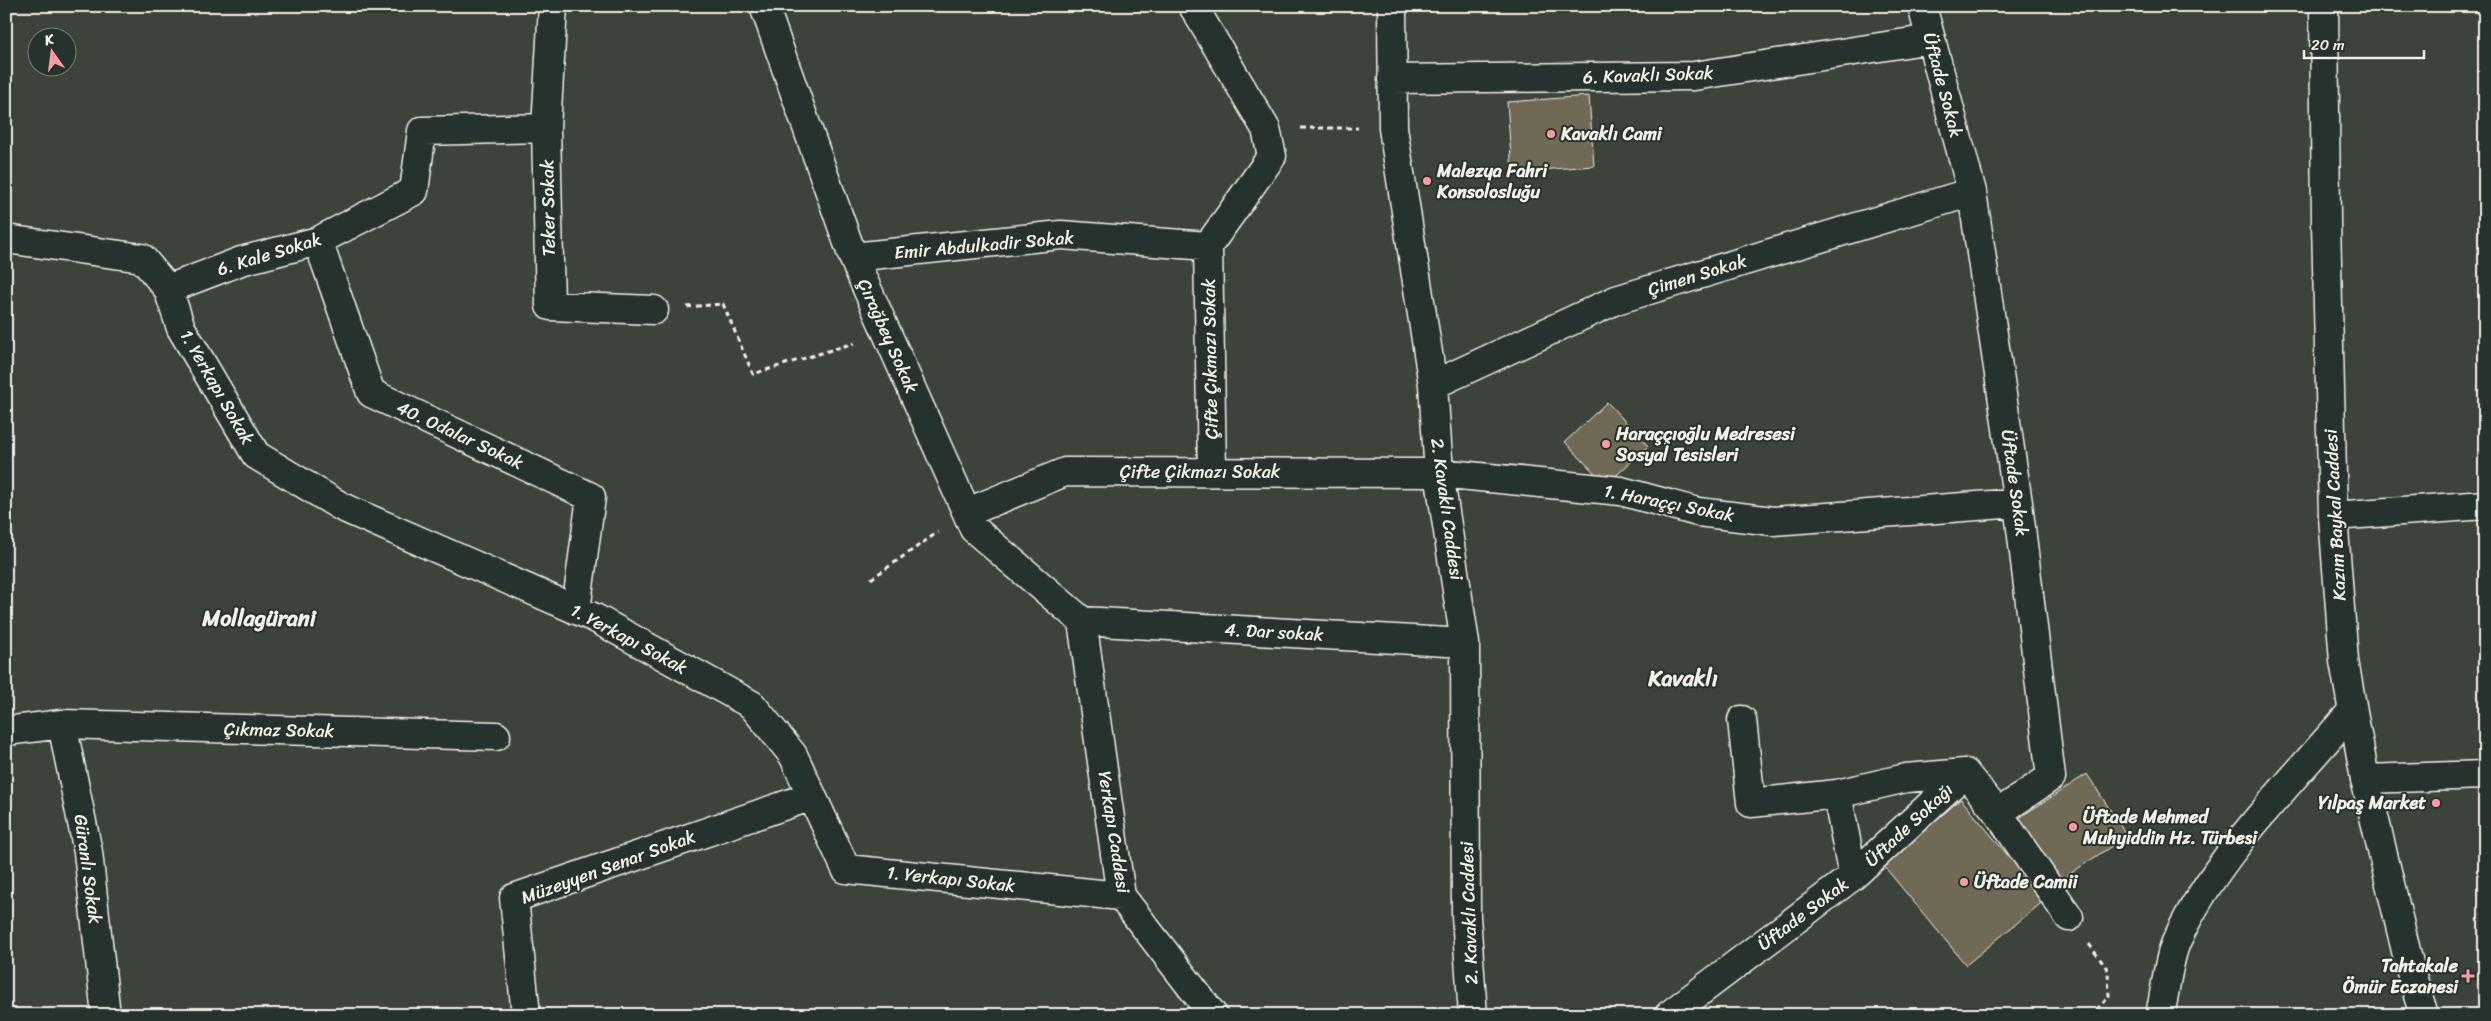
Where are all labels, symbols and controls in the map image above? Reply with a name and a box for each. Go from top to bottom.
text: K [41,26,58,53]
north arrow [28,28,78,78]
scale bar [2304,28,2424,60]
street label: Üftade Sokak [1914,29,1972,141]
text: 20 m [2311,32,2345,58]
street label: 6. Kavaklı Sokak [1582,57,1714,93]
place label: Kavaklı Cami [1560,118,1663,150]
marker: Kavaklı Cami [1545,128,1557,140]
place label: Malezya Fahri Konsolosluğu [1436,155,1548,208]
street label: Teker Sokak [531,159,565,257]
marker: Malezya Fahri Konsolosluğu [1421,175,1433,187]
street label: Emir Abdulkadir Sokak [893,221,1076,269]
street label: 6. Kale Sokak [213,223,325,285]
street label: Çimen Sokak [1644,245,1751,305]
street label: Çırağbey Sokak [848,273,928,399]
street label: Çifte Çıkmazı Sokak [1193,278,1227,440]
street label: 1. Yerkapı Sokak [171,323,263,451]
street label: 40. Odalar Sokak [391,391,529,479]
place label: Haraççıoğlu Medresesi Sosyal Tesisleri [1615,418,1796,471]
street label: Üftade Sokak [1992,427,2038,539]
street label: Kazım Baykal Caddesi [2314,427,2355,602]
street label: 2. Kavaklı Caddesi [1421,436,1473,583]
marker: Haraççıoğlu Medresesi Sosyal Tesisleri [1600,438,1612,450]
street label: Çifte Çikmazı Sokak [1120,456,1281,488]
street label: 1. Haraççı Sokak [1601,475,1737,531]
street label: 1. Yerkapı Sokak [565,595,694,684]
district label: Mollagürani [201,599,318,638]
street label: 4. Dar sokak [1224,613,1325,651]
district label: Kavaklı [1647,659,1718,698]
street label: Çıkmaz Sokak [224,713,335,747]
street label: Yerkapı Caddesi [1089,769,1140,896]
street label: Üftade Sokağı [1857,775,1961,875]
place label: Yılpaş Market [2318,787,2426,819]
marker: Yılpaş Market [2430,797,2442,809]
place label: Üftade Mehmed Muhyiddin Hz. Türbesi [2082,801,2258,854]
street label: Güranlı Sokak [64,812,112,926]
street label: Müzeyyen Senar Sokak [516,820,700,913]
marker: Üftade Mehmed Muhyiddin Hz. Türbesi [2067,821,2079,833]
street label: 2. Kavaklı Caddesi [1450,840,1487,985]
street label: 1. Yerkapı Sokak [885,856,1017,902]
place label: Üftade Camii [1974,866,2079,898]
street label: Üftade Sokak [1750,869,1856,959]
marker: Üftade Camii [1958,876,1970,888]
place label: Tahtakale Ömür Eczanesi [2343,950,2459,1003]
marker: Tahtakale Ömür Eczanesi [2462,970,2474,982]

